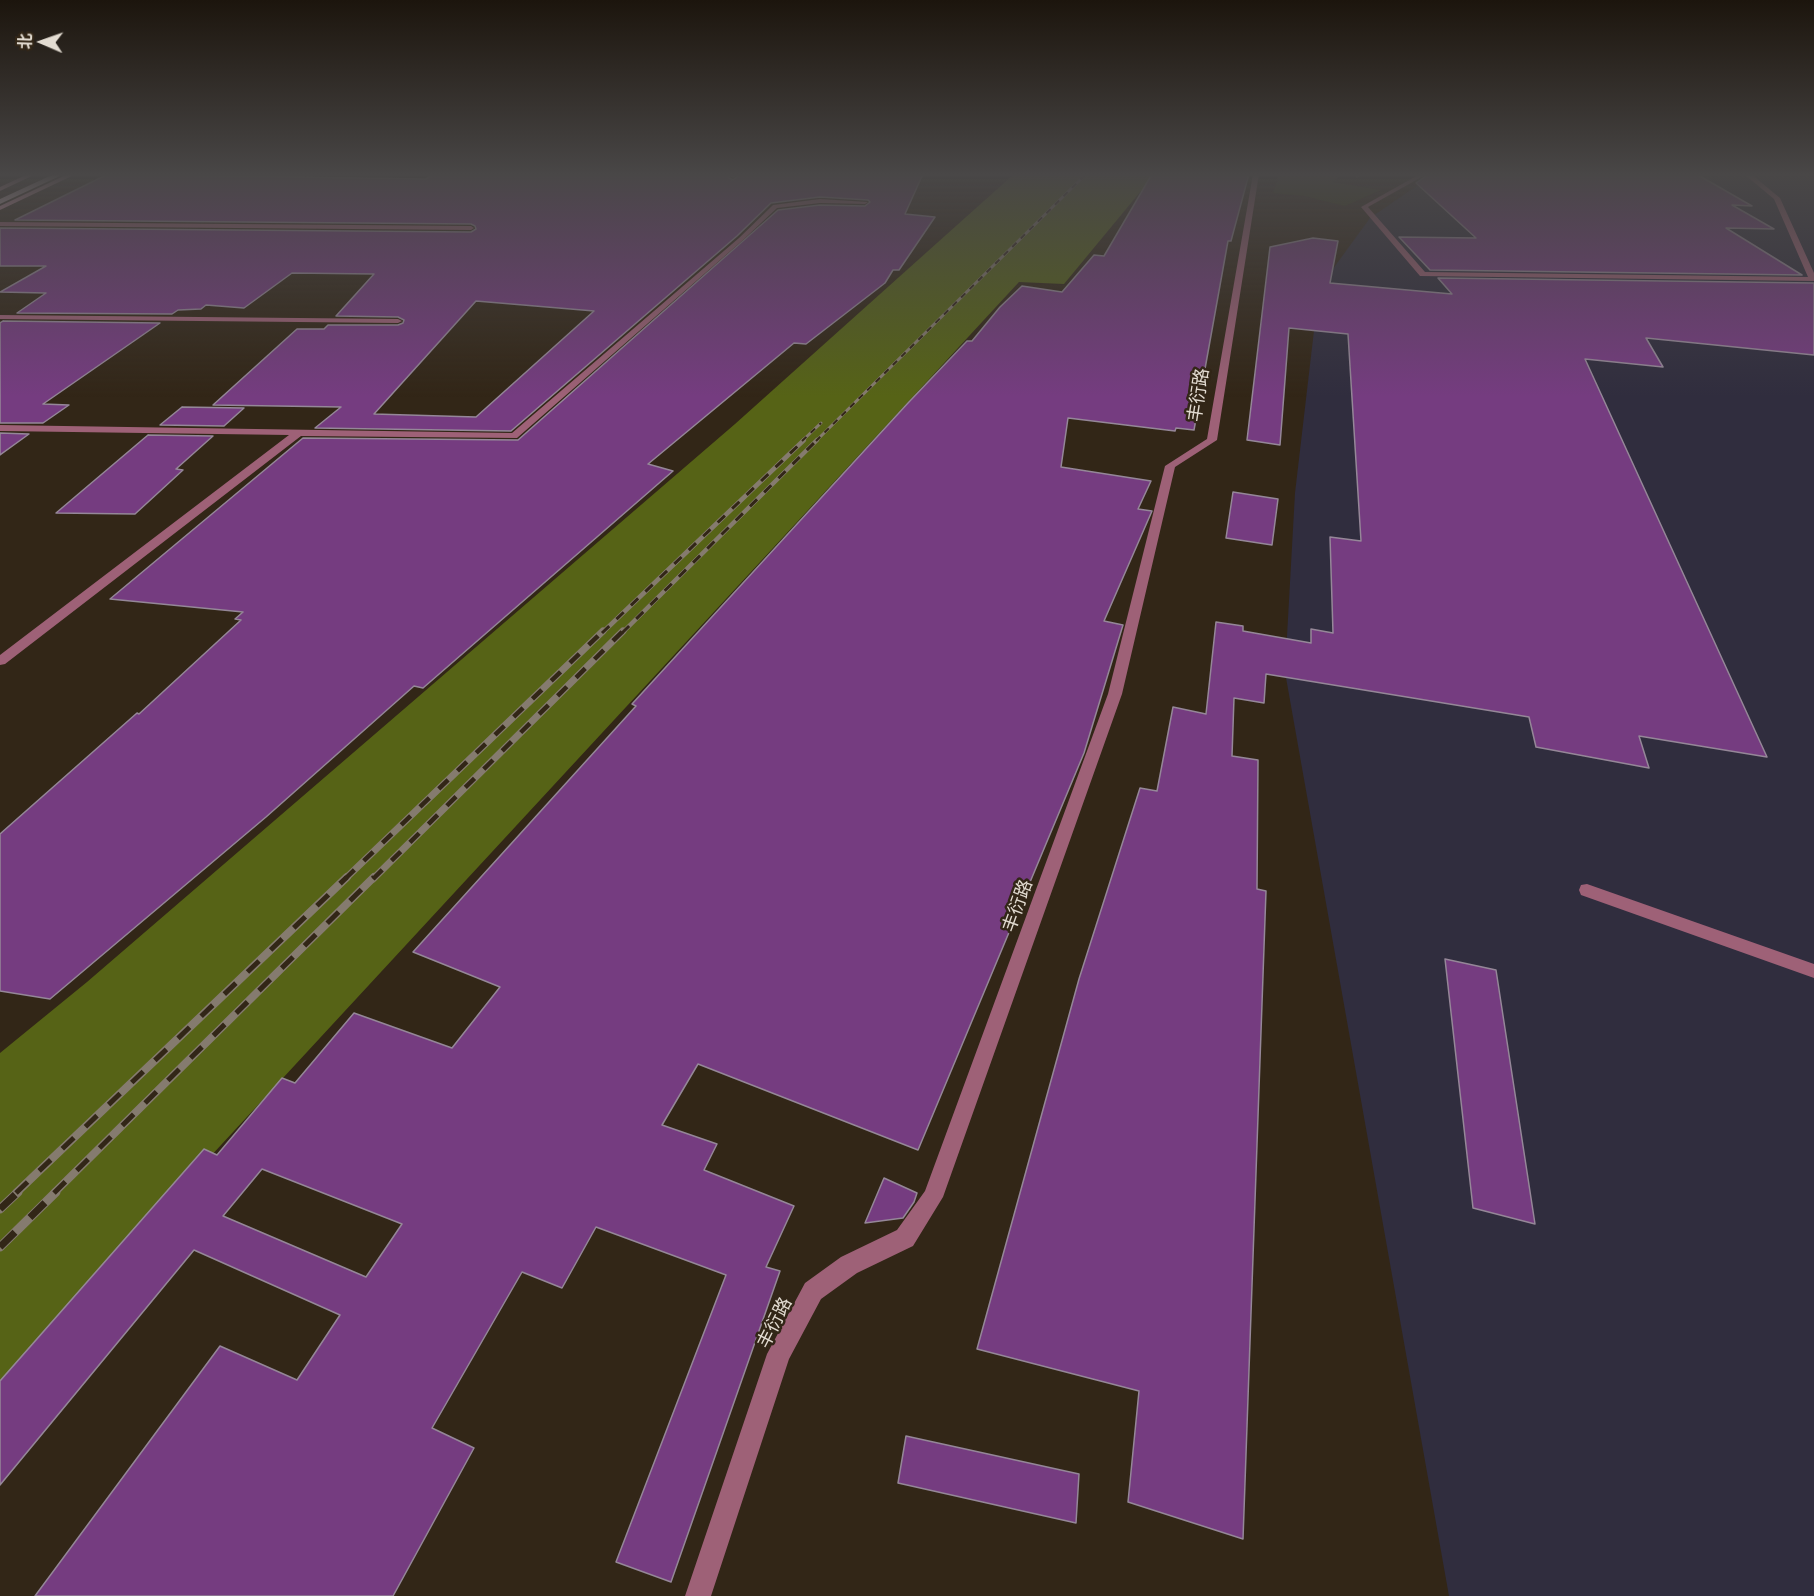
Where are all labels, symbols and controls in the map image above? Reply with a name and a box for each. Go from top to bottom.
north arrow [12,12,72,72]
text: 北 [12,33,36,50]
street label: 丰衍路 [1184,367,1214,423]
street label: 丰衍路 [999,877,1037,935]
street label: 丰衍路 [753,1294,797,1352]

